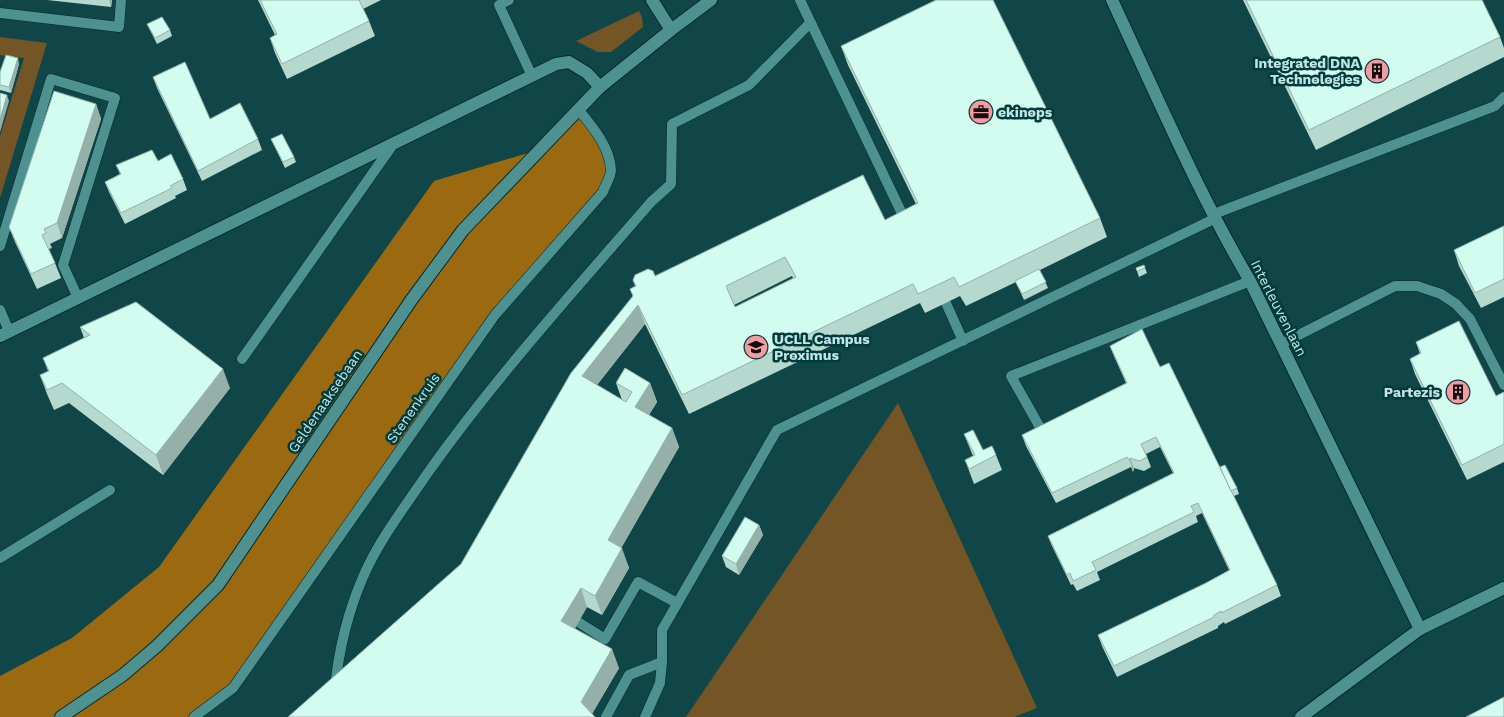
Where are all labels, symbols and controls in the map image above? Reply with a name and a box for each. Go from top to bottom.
place label: Integrated DNA Technologies [1254,55,1361,87]
building icon: Integrated DNA Technologies [1364,58,1390,84]
office icon: ekinops [968,99,994,125]
place label: ekinops [998,104,1053,120]
street label: Interleuvenlaan [1248,257,1310,359]
place label: UCLL Campus Proximus [774,331,870,363]
school or university icon: UCLL Campus Proximus [743,334,769,360]
street label: Geldenaaksebaan [285,347,365,455]
street label: Stenenkruis [383,370,443,446]
building icon: Partezis [1445,379,1471,405]
place label: Partezis [1384,384,1441,400]

